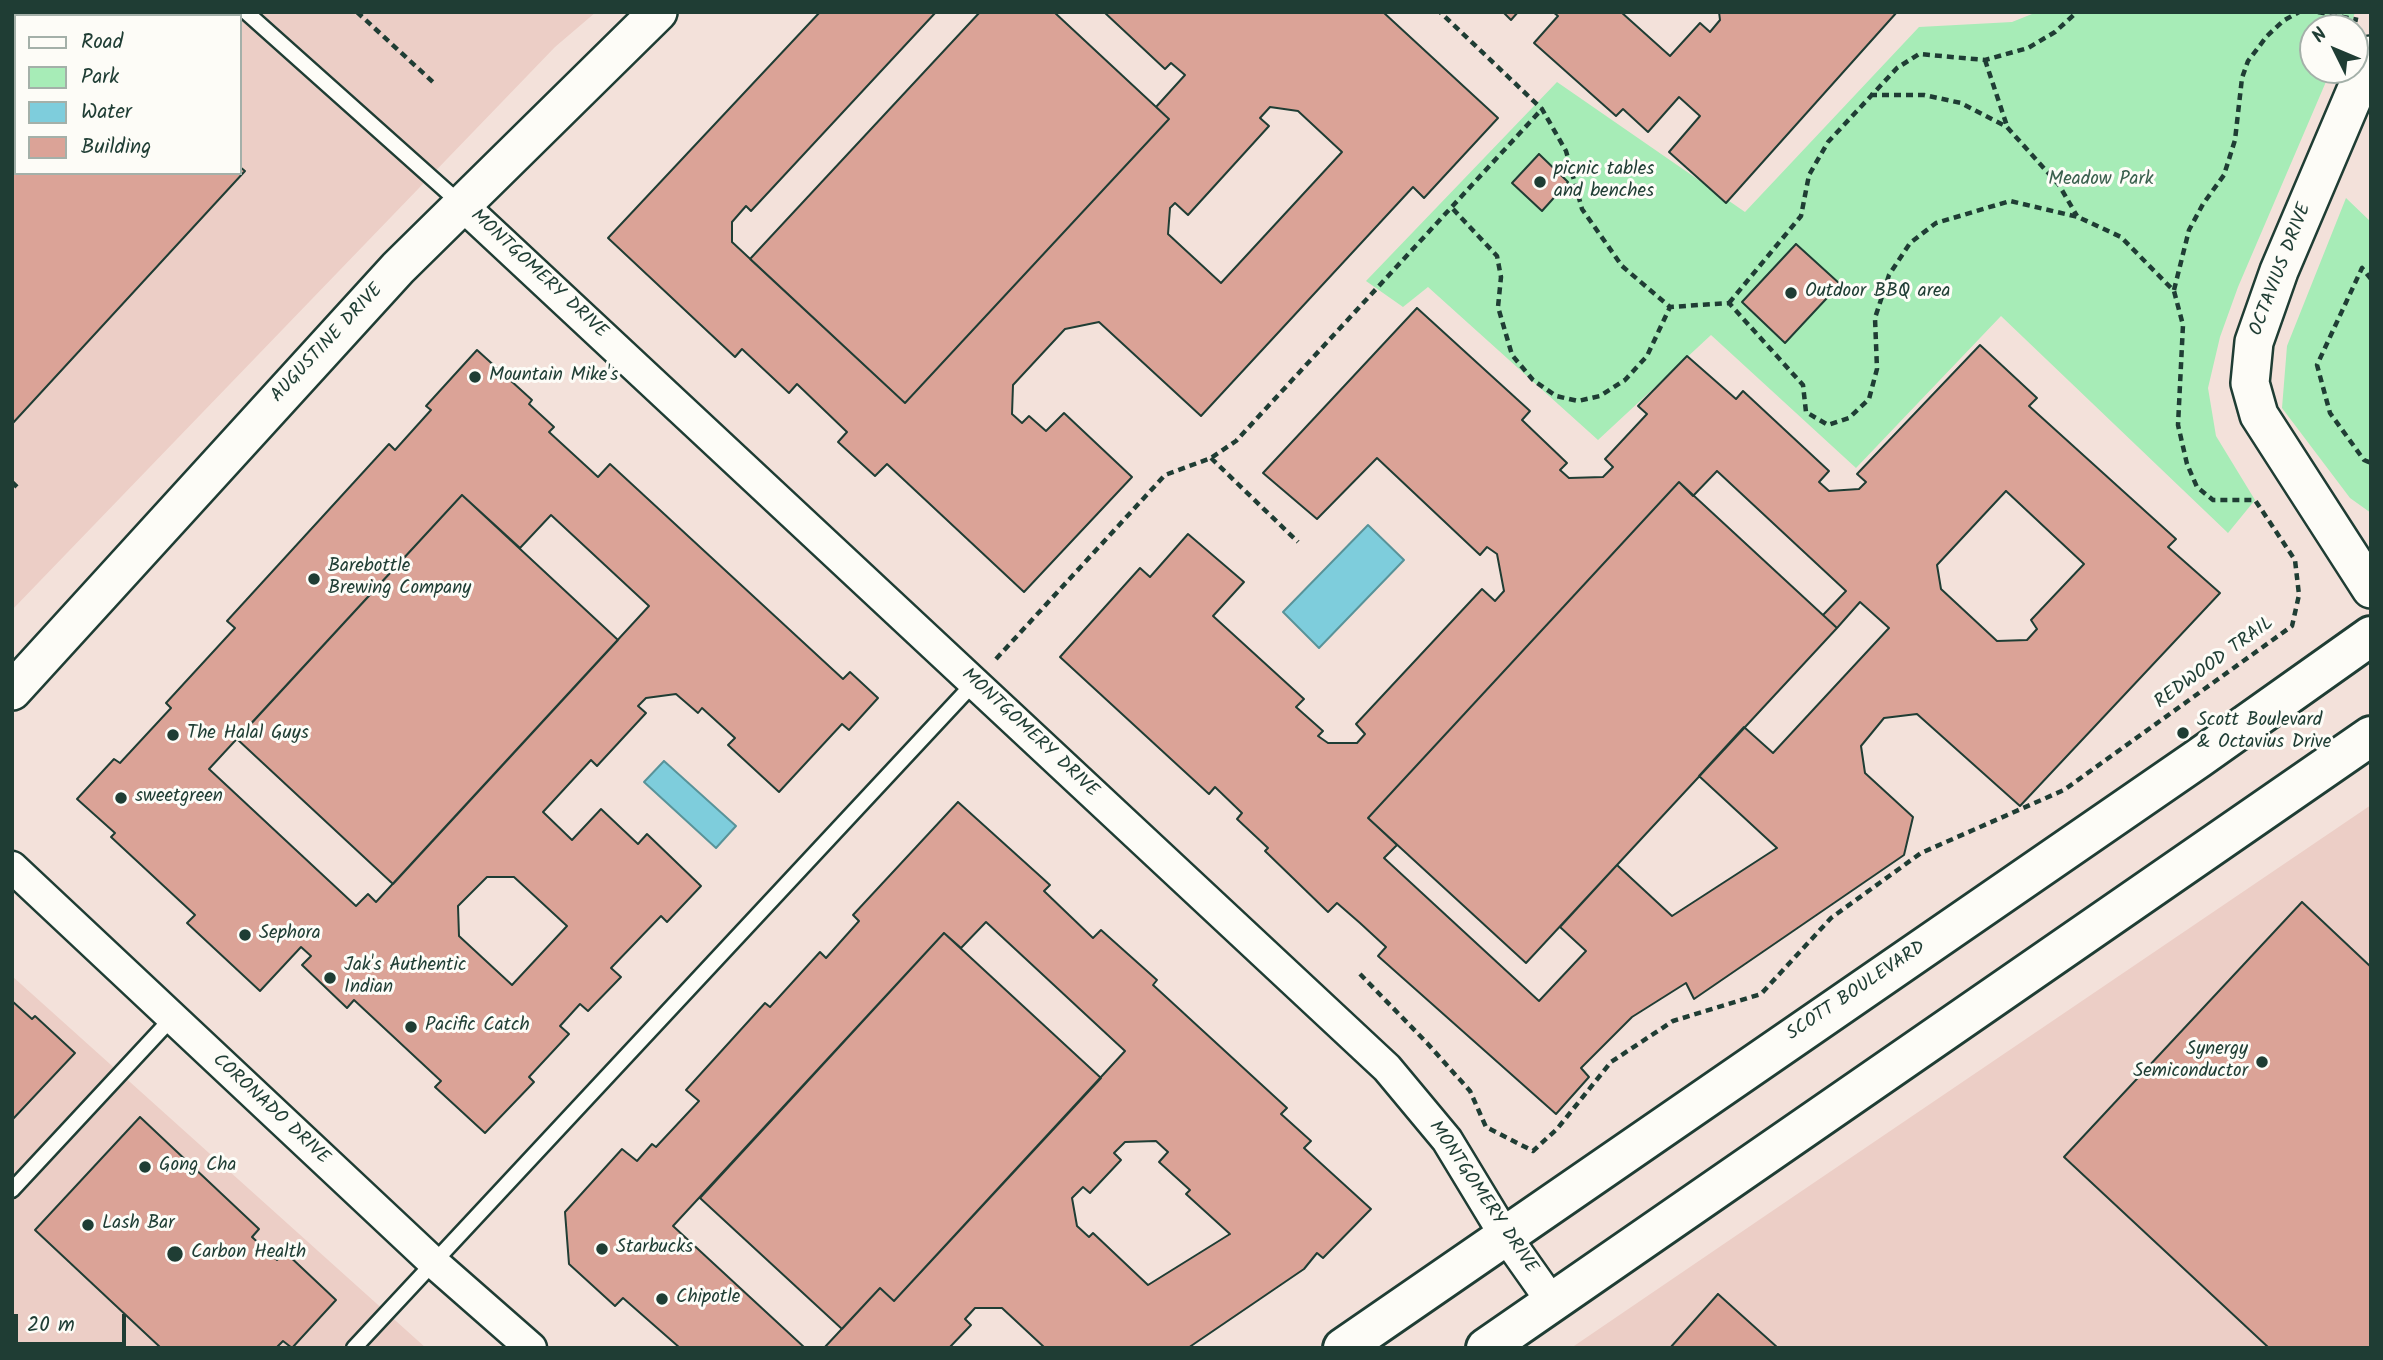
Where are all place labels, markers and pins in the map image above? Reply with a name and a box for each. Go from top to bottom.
place label: picnic tables and benches [1554,160,1654,204]
marker: picnic tables and benches [1532,174,1548,190]
place label: Outdoor BBQ area [1805,282,1950,304]
marker: Outdoor BBQ area [1783,285,1799,301]
place label: Mountain Mike's [489,366,618,388]
marker: Mountain Mike's [467,369,483,385]
place label: Barebottle Brewing Company [328,557,471,601]
marker: Barebottle Brewing Company [306,571,322,587]
place label: Scott Boulevard & Octavius Drive [2197,711,2331,755]
place label: The Halal Guys [187,724,309,746]
marker: Scott Boulevard & Octavius Drive [2175,725,2191,741]
marker: The Halal Guys [165,727,181,743]
place label: sweetgreen [135,787,223,809]
marker: sweetgreen [113,790,129,806]
place label: Sephora [259,924,321,946]
marker: Sephora [237,927,253,943]
place label: Jak's Authentic Indian [344,956,466,1000]
marker: Jak's Authentic Indian [322,970,338,986]
place label: Pacific Catch [425,1016,530,1038]
marker: Pacific Catch [403,1019,419,1035]
place label: Synergy Semiconductor [2133,1040,2248,1084]
marker: Synergy Semiconductor [2254,1054,2270,1070]
place label: Gong Cha [159,1156,236,1178]
marker: Gong Cha [137,1159,153,1175]
place label: Lash Bar [102,1214,174,1236]
marker: Lash Bar [80,1217,96,1233]
place label: Starbucks [616,1238,693,1260]
marker: Starbucks [594,1241,610,1257]
place label: Carbon Health [191,1243,306,1265]
marker: Carbon Health [165,1244,185,1264]
place label: Chipotle [676,1288,740,1310]
marker: Chipotle [654,1291,670,1307]

